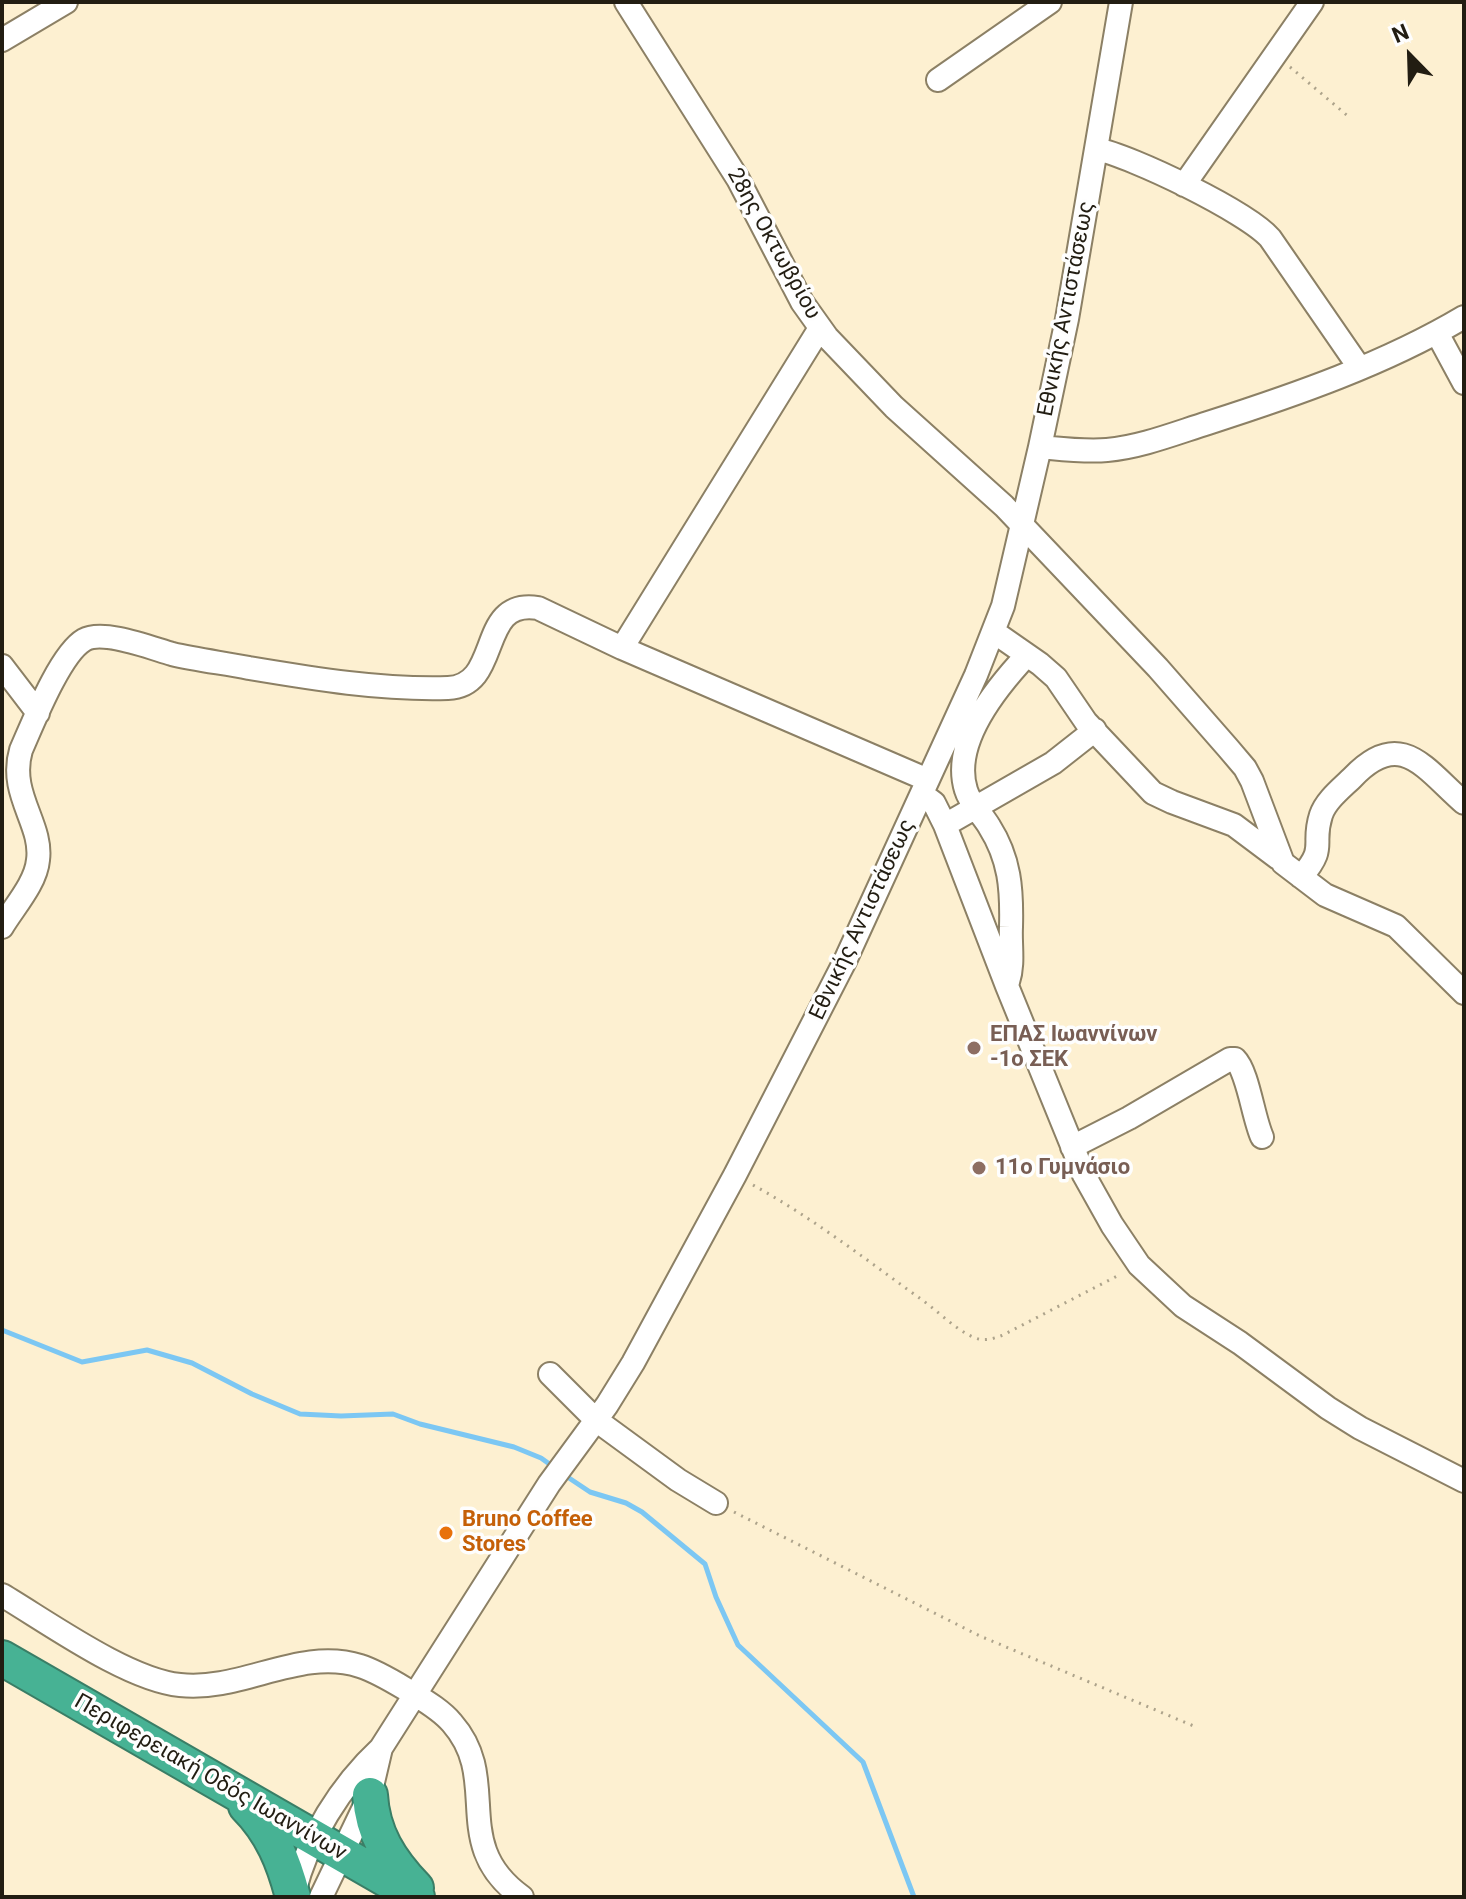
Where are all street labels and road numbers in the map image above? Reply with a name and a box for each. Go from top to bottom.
street label: 28ης Οκτωβρίου [721,164,825,324]
street label: Εθνικής Αντιστάσεως [1033,199,1101,419]
street label: Εθνικής Αντιστάσεως [805,815,921,1025]
street label: Περιφερειακή Οδός Ιωαννίνων [69,1689,351,1867]

